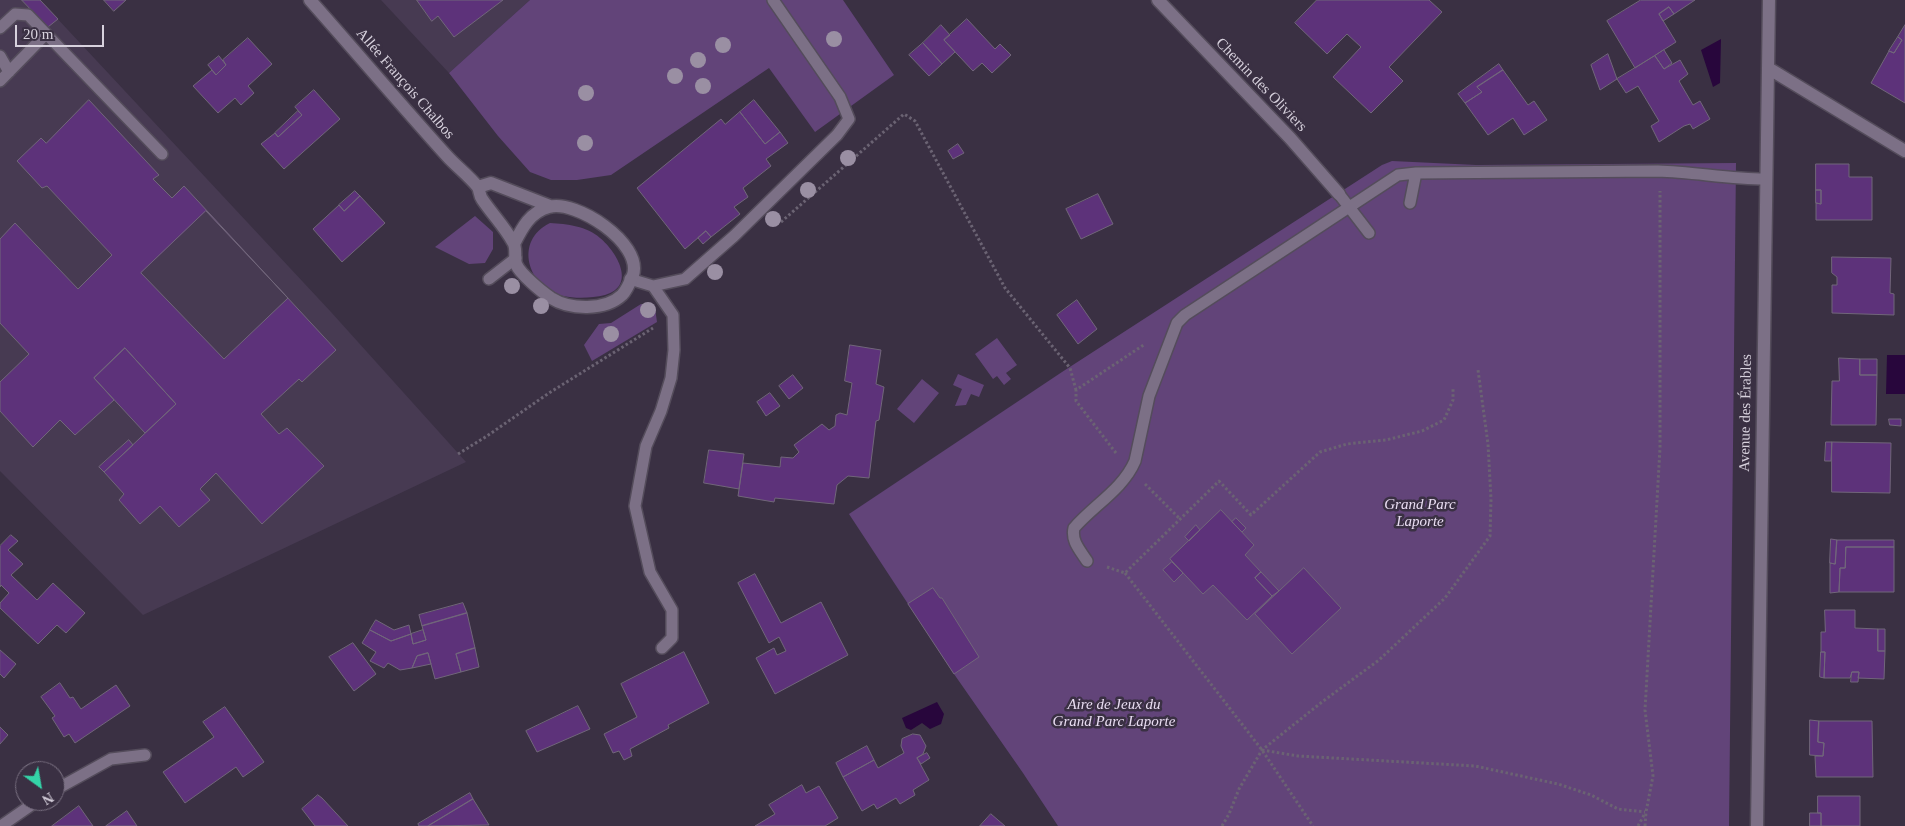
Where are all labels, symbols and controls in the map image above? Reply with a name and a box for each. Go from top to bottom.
scale bar [18,15,106,47]
street label: Allée François Chalbos [352,25,458,143]
text: 20 m [23,26,53,42]
street label: Chemin des Oliviers [1212,34,1310,136]
street label: Avenue des Érables [1736,354,1756,472]
park label: Grand Parc Laporte [1384,496,1456,531]
park label: Aire de Jeux du Grand Parc Laporte [1053,696,1175,731]
north arrow [15,761,65,811]
text: N [39,789,56,807]

